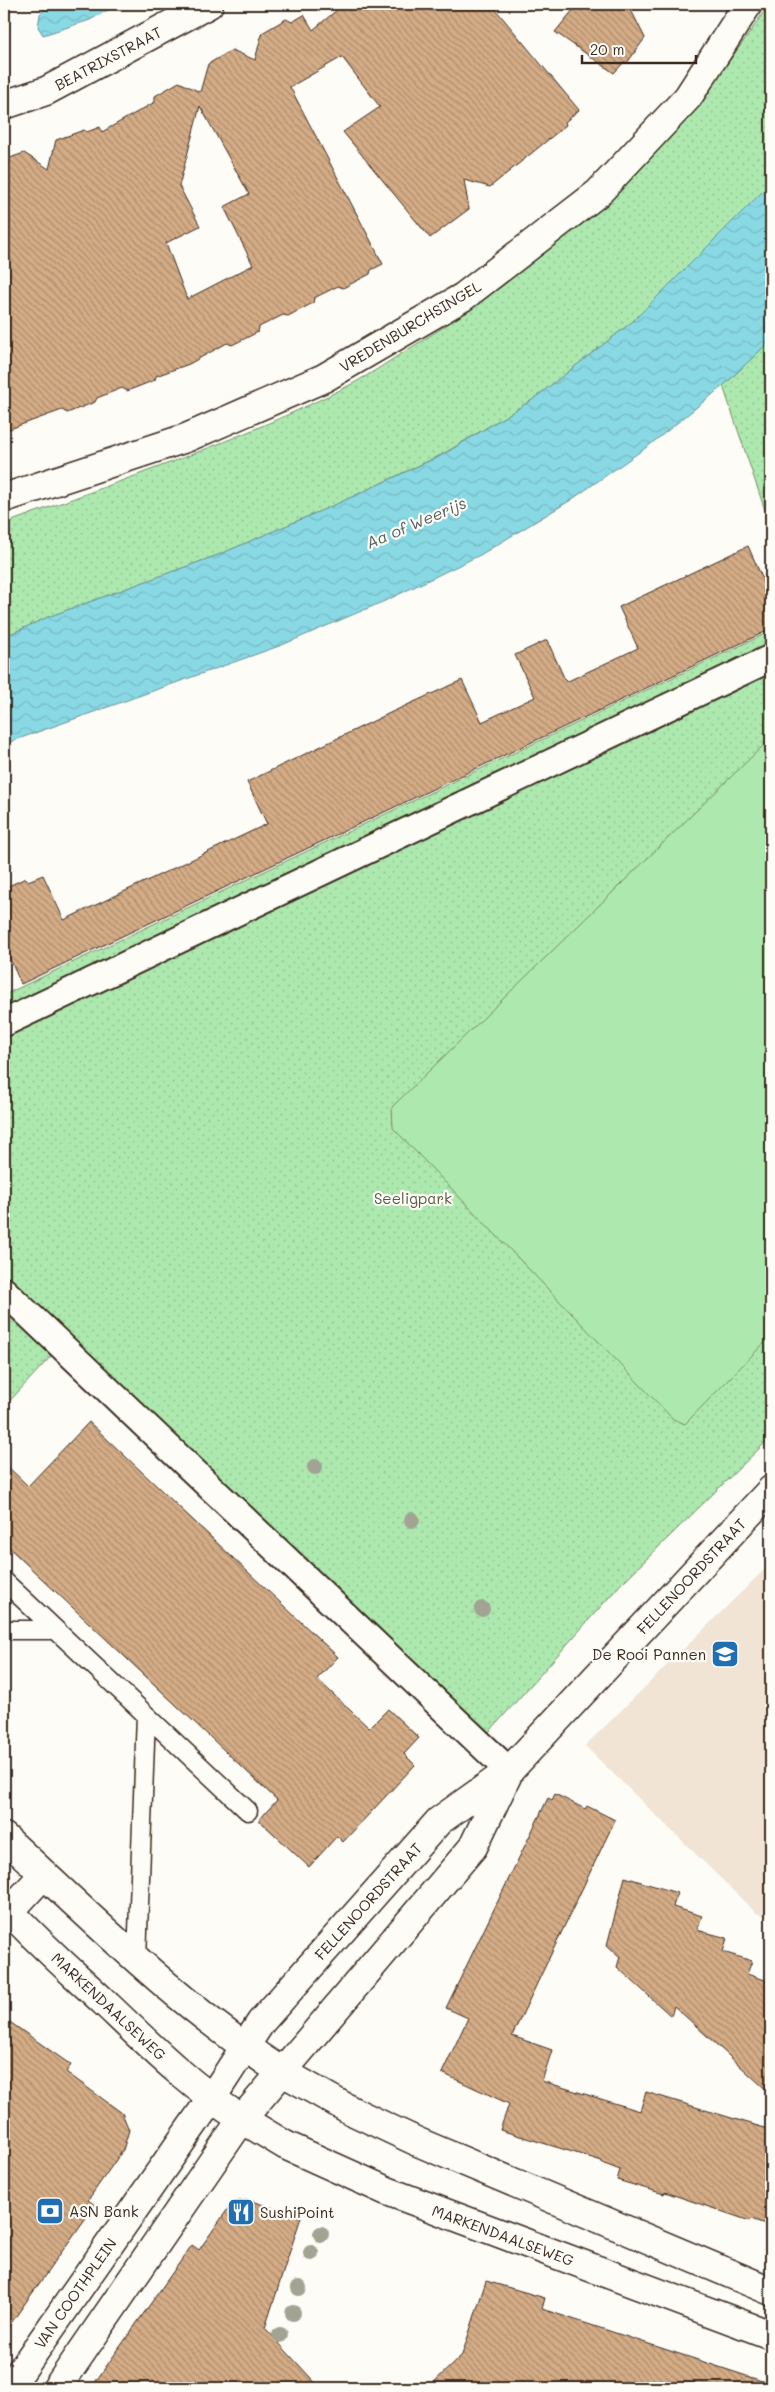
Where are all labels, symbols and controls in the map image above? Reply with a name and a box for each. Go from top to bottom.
street label: BEATRIXSTRAAT [51,21,165,95]
scale bar [582,32,696,64]
text: 20 m [590,39,624,59]
street label: VREDENBURCHSINGEL [335,276,485,376]
water label: Aa of Weerijs [363,491,470,553]
park label: Seeligpark [374,1188,452,1208]
street label: FELLENOORDSTRAAT [632,1514,750,1638]
school or university icon: De Rooi Pannen [710,1639,740,1669]
place label: De Rooi Pannen [592,1644,706,1664]
street label: FELLENOORDSTRAAT [310,1838,426,1964]
street label: MARKENDAALSEWEG [47,1948,171,2064]
bank icon: ASN Bank [35,2196,65,2226]
restaurant icon: SushiPoint [226,2197,256,2227]
street label: MARKENDAALSEWEG [429,2200,577,2270]
place label: ASN Bank [69,2201,139,2221]
place label: SushiPoint [260,2202,335,2222]
street label: VAN COOTHPLEIN [29,2234,121,2352]

